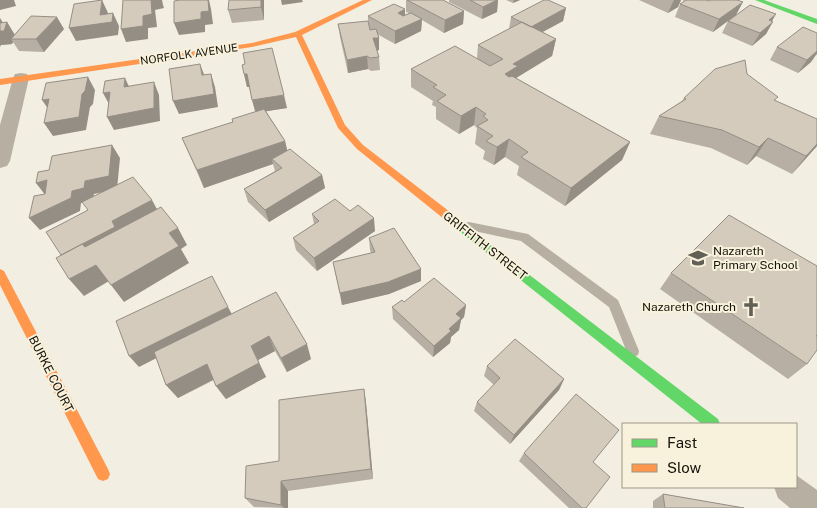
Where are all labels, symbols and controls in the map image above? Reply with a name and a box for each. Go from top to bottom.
street label: NORFOLK AVENUE [139,41,239,67]
street label: GRIFFITH STREET [440,209,530,283]
place label: Nazareth Primary School [713,244,798,272]
school or university icon: Nazareth Primary School [687,247,709,269]
church icon: Nazareth Church [740,296,762,318]
place label: Nazareth Church [642,300,736,314]
street label: BURKE COURT [26,334,76,414]
legend [622,423,797,488]
text: Fast [667,434,697,451]
text: Slow [667,459,702,476]

